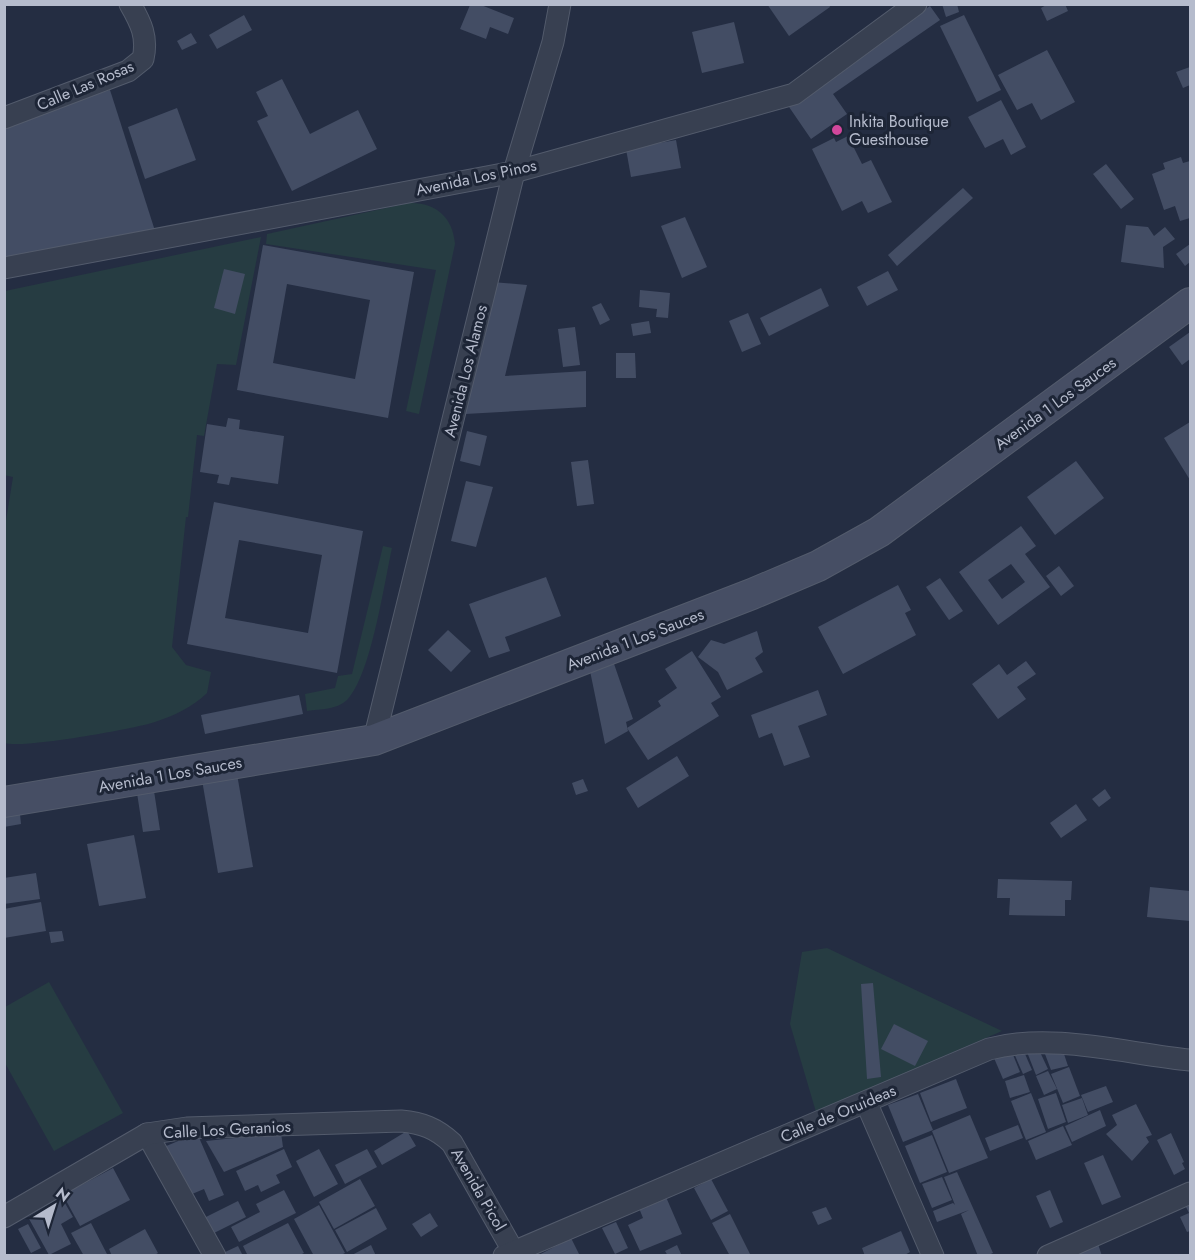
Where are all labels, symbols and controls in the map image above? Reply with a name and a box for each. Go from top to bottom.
street label: Calle Las Rosas [33,55,137,116]
place label: Inkita Boutique Guesthouse [849,110,949,151]
marker: Inkita Boutique Guesthouse [830,123,844,137]
street label: Avenida Los Pinos [414,153,538,201]
street label: Avenida Los Alamos [438,302,493,440]
street label: Avenida 1 Los Sauces [990,351,1121,455]
street label: Avenida 1 Los Sauces [563,603,707,676]
street label: Avenida 1 Los Sauces [97,751,244,798]
street label: Calle de Oruideas [777,1079,899,1148]
street label: Calle Los Geranios [163,1115,291,1144]
street label: Avenida Picol [446,1144,512,1235]
north arrow [24,1176,84,1236]
text: N [51,1182,75,1208]

